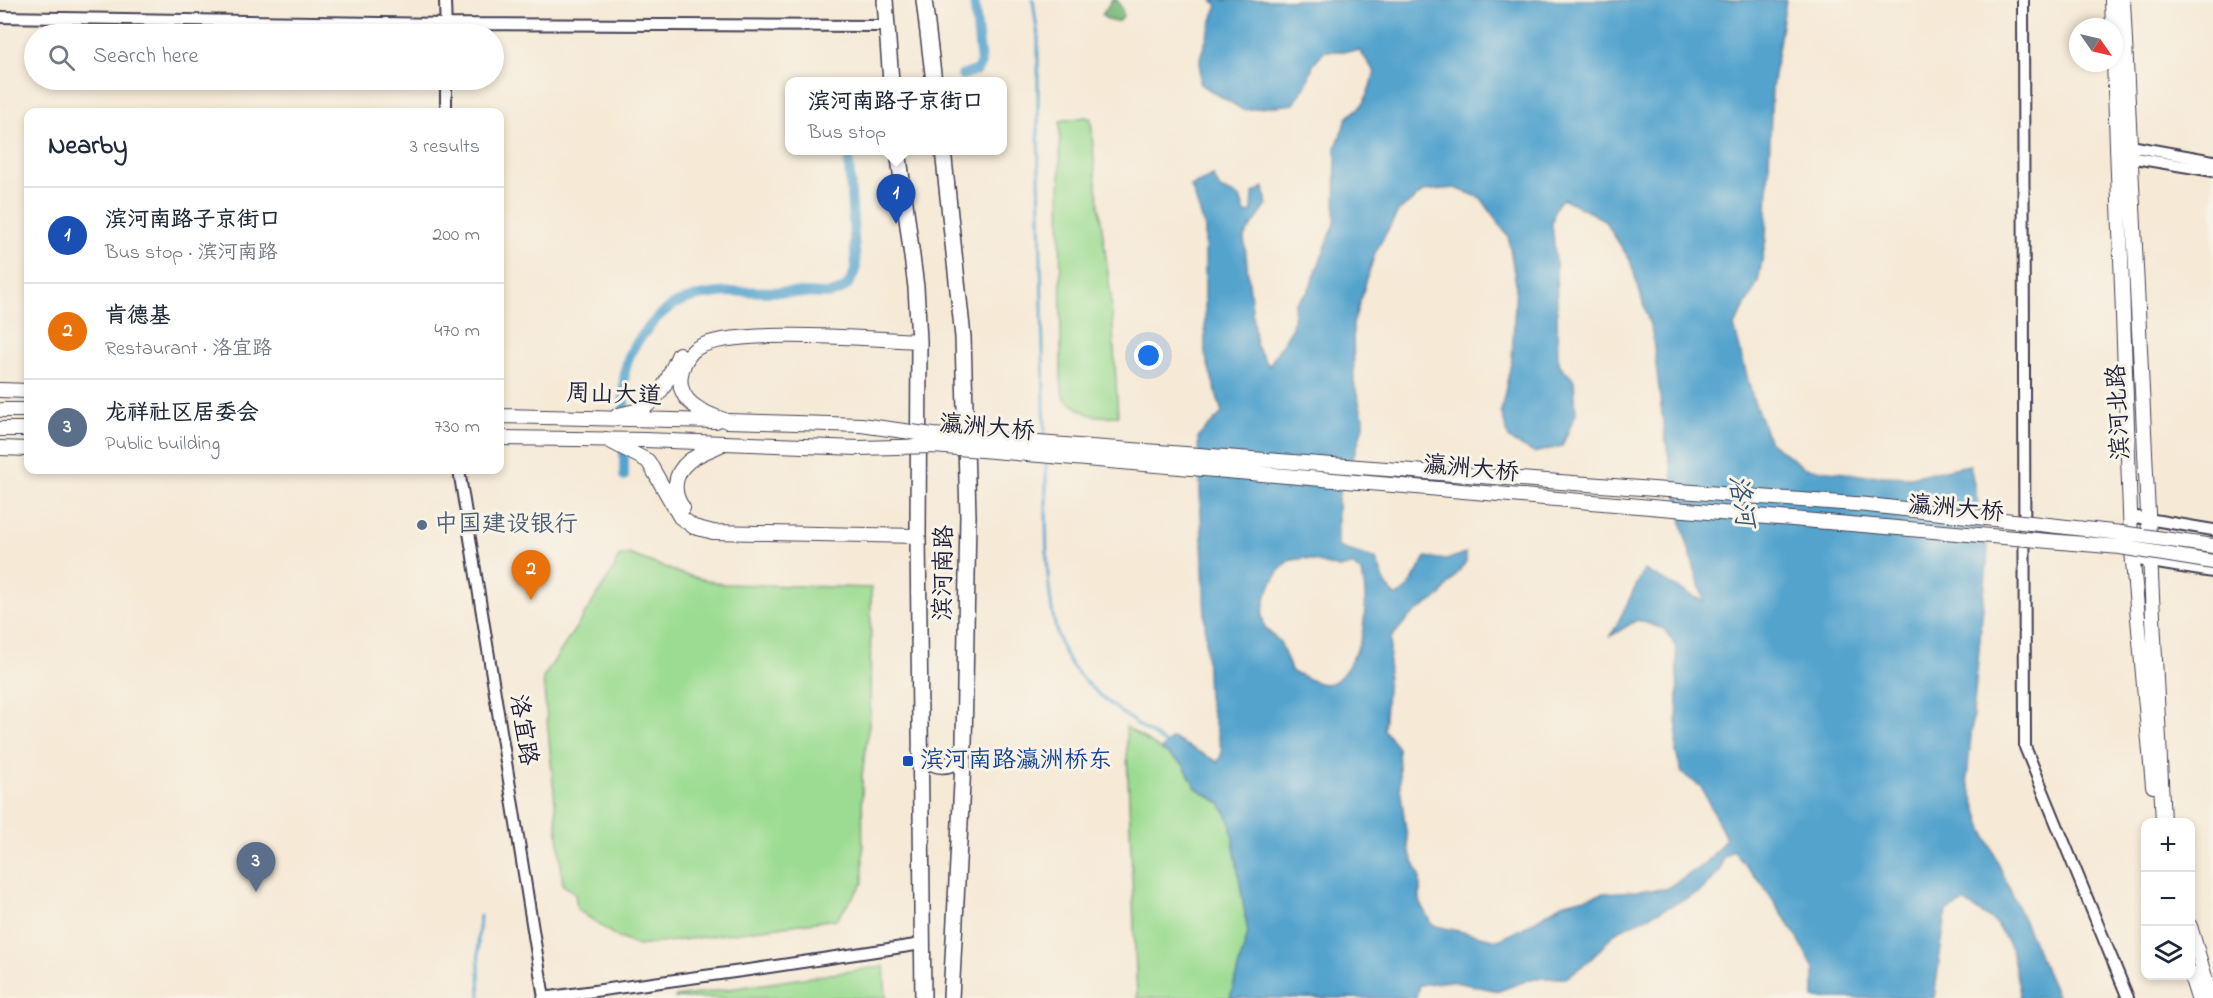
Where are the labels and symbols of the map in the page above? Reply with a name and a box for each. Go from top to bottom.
north arrow [2069,18,2123,72]
pin: 1 [876,174,916,224]
your location [1134,341,1163,370]
street label: 滨河北路 [2100,363,2140,461]
street label: 周山大道 [565,377,663,415]
street label: 瀛洲大桥 [938,407,1036,451]
street label: 瀛洲大桥 [1422,448,1520,492]
water label: 洛河 [1717,472,1763,534]
street label: 瀛洲大桥 [1907,488,2005,532]
place label: 中国建设银行 [434,508,578,543]
marker: 中国建设银行 [415,518,429,532]
street label: 滨河南路 [927,525,963,621]
pin: 2 [512,550,550,600]
street label: 洛宜路 [499,692,545,768]
place label: 滨河南路瀛洲桥东 [920,744,1112,779]
marker: 滨河南路瀛洲桥东 [901,754,915,768]
pin: 3 [236,842,276,892]

